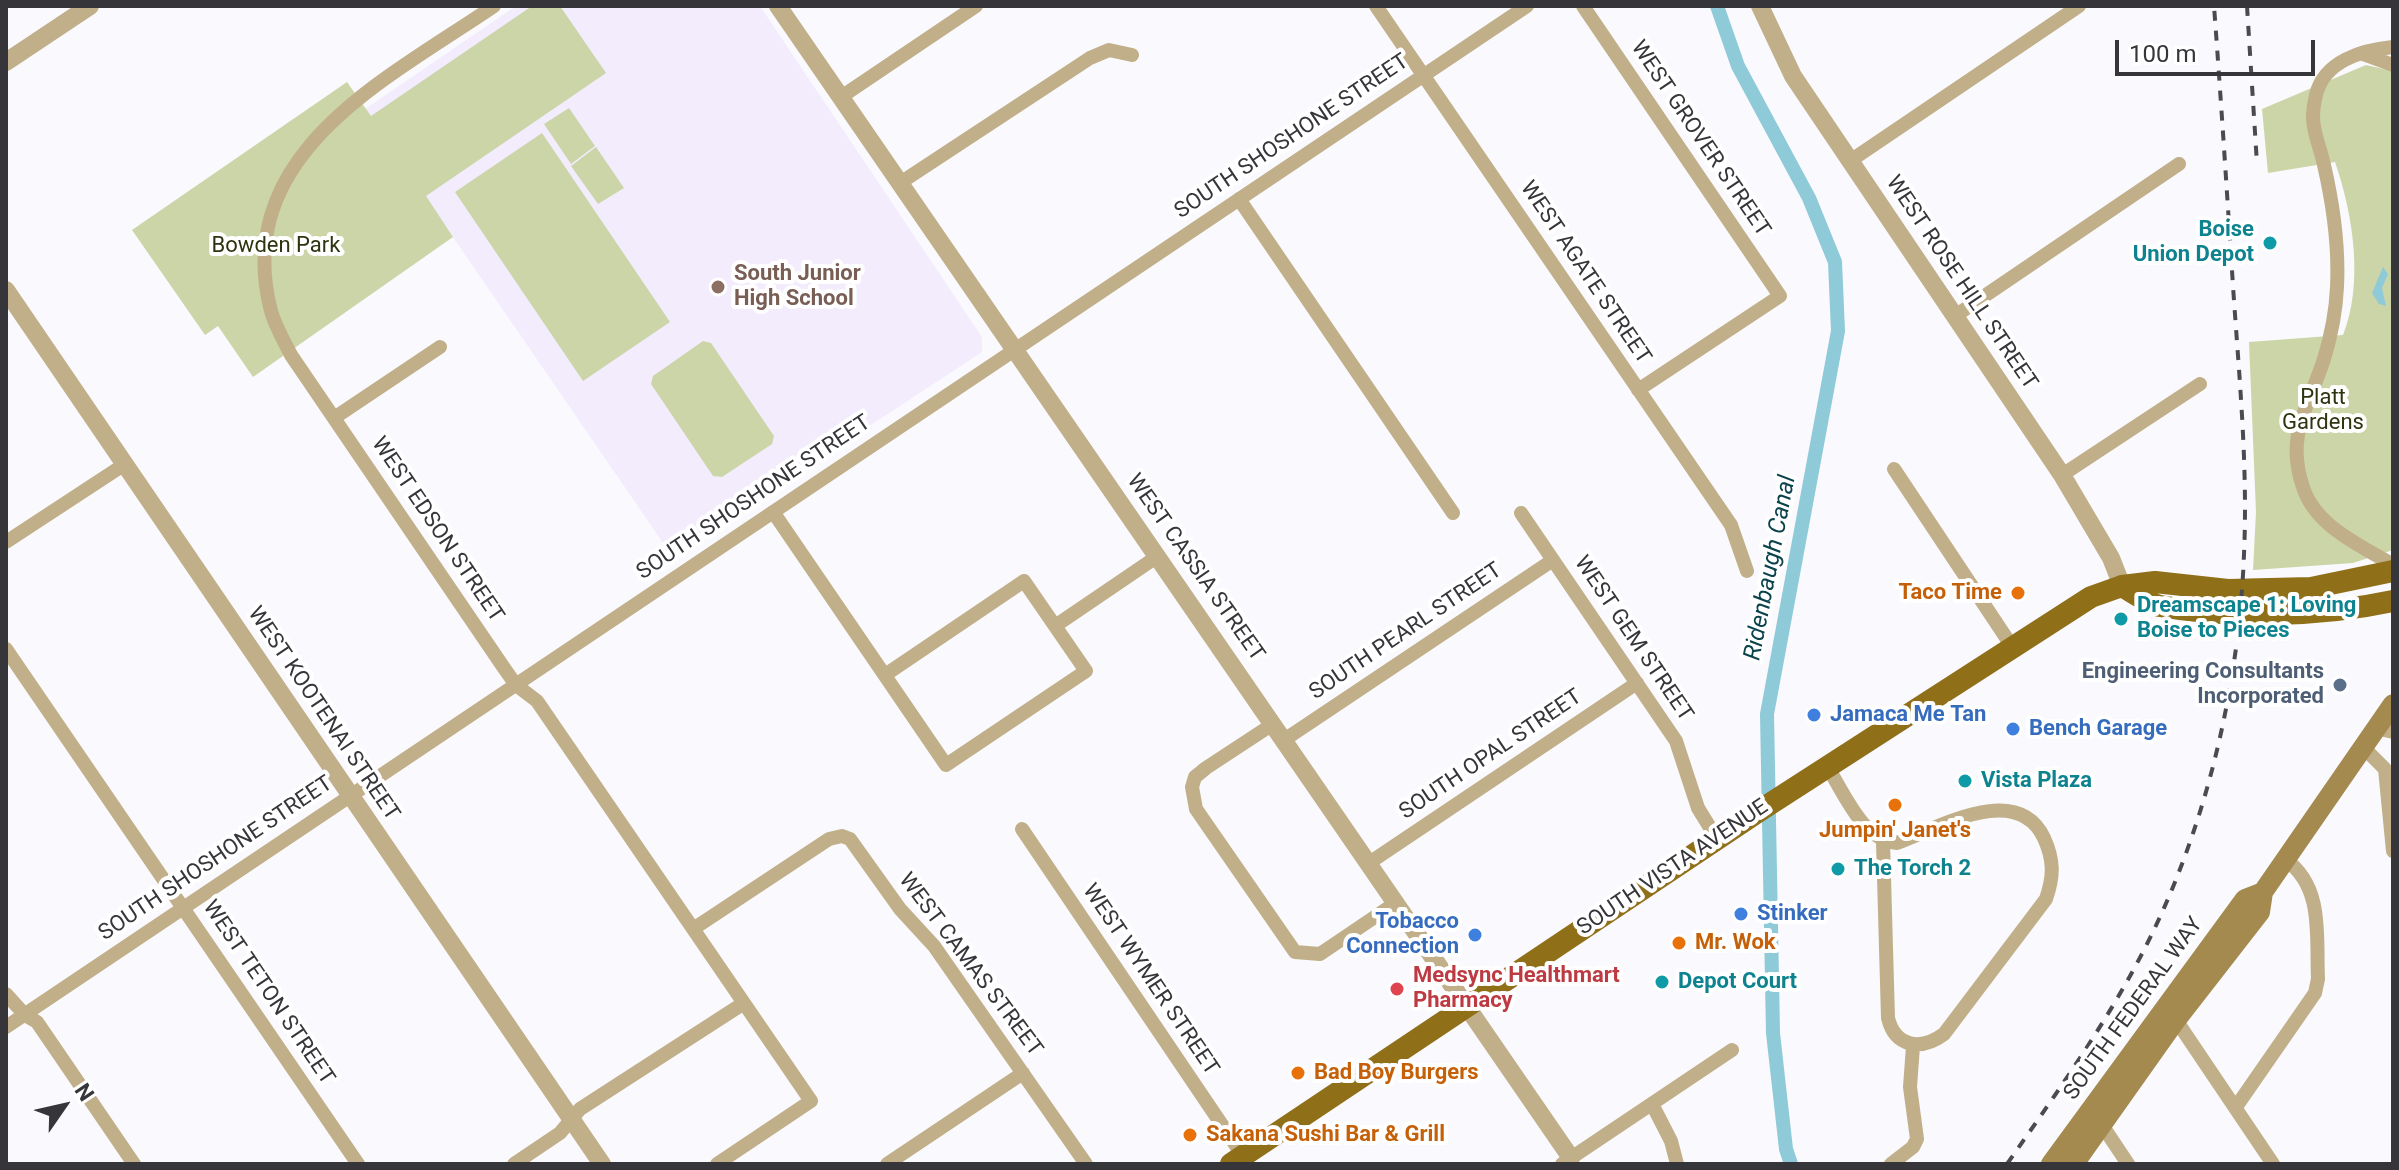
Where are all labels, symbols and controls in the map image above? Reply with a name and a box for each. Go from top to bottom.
scale bar [2119,24,2319,74]
street label: WEST GROVER STREET [1625,36,1775,242]
text: 100 m [2129,40,2196,68]
street label: SOUTH SHOSHONE STREET [1170,49,1414,225]
street label: WEST ROSE HILL STREET [1880,171,2042,395]
street label: WEST AGATE STREET [1514,176,1656,370]
place label: Boise Union Depot [2133,217,2254,268]
park label: Bowden Park [212,233,340,259]
marker: Boise Union Depot [2261,234,2279,252]
place label: South Junior High School [734,261,861,312]
marker: South Junior High School [709,278,727,296]
park label: Platt Gardens [2282,385,2364,436]
street label: SOUTH SHOSHONE STREET [632,410,876,586]
street label: WEST EDSON STREET [365,432,509,628]
street label: WEST CASSIA STREET [1120,469,1270,667]
water label: Ridenbaugh Canal [1739,473,1803,663]
street label: WEST GEM STREET [1568,551,1698,727]
street label: SOUTH PEARL STREET [1305,558,1507,706]
place label: Taco Time [1898,580,2002,606]
marker: Taco Time [2009,584,2027,602]
place label: Dreamscape 1: Loving Boise to Pieces [2137,593,2356,644]
street label: WEST KOOTENAI STREET [241,602,405,826]
marker: Dreamscape 1: Loving Boise to Pieces [2112,610,2130,628]
place label: Engineering Consultants Incorporated [2082,659,2324,710]
marker: Engineering Consultants Incorporated [2331,676,2349,694]
street label: SOUTH OPAL STREET [1395,684,1587,826]
place label: Jamaca Me Tan [1830,702,1986,728]
marker: Jamaca Me Tan [1805,706,1823,724]
place label: Bench Garage [2029,716,2167,742]
marker: Bench Garage [2004,720,2022,738]
place label: Vista Plaza [1981,768,2092,794]
street label: SOUTH SHOSHONE STREET [94,771,338,947]
marker: Vista Plaza [1956,772,1974,790]
street label: SOUTH VISTA AVENUE [1573,794,1773,942]
marker: Jumpin' Janet's [1886,796,1904,814]
place label: Jumpin' Janet's [1819,818,1971,844]
place label: The Torch 2 [1854,856,1971,882]
marker: The Torch 2 [1829,860,1847,878]
street label: WEST CAMAS STREET [892,868,1048,1062]
street label: WEST WYMER STREET [1076,879,1224,1081]
street label: WEST TETON STREET [196,896,340,1090]
place label: Stinker [1757,901,1828,927]
marker: Stinker [1732,905,1750,923]
place label: Tobacco Connection [1346,909,1459,960]
street label: SOUTH FEDERAL WAY [2059,913,2209,1105]
marker: Tobacco Connection [1466,926,1484,944]
place label: Mr. Wok [1695,930,1776,956]
marker: Mr. Wok [1670,934,1688,952]
place label: Medsync Healthmart Pharmacy [1413,963,1620,1014]
place label: Depot Court [1678,969,1797,995]
marker: Depot Court [1653,973,1671,991]
marker: Medsync Healthmart Pharmacy [1388,980,1406,998]
place label: Bad Boy Burgers [1314,1060,1479,1086]
marker: Bad Boy Burgers [1289,1064,1307,1082]
north arrow [24,1066,104,1146]
text: N [70,1079,99,1106]
place label: Sakana Sushi Bar & Grill [1206,1122,1445,1148]
marker: Sakana Sushi Bar & Grill [1181,1126,1199,1144]

